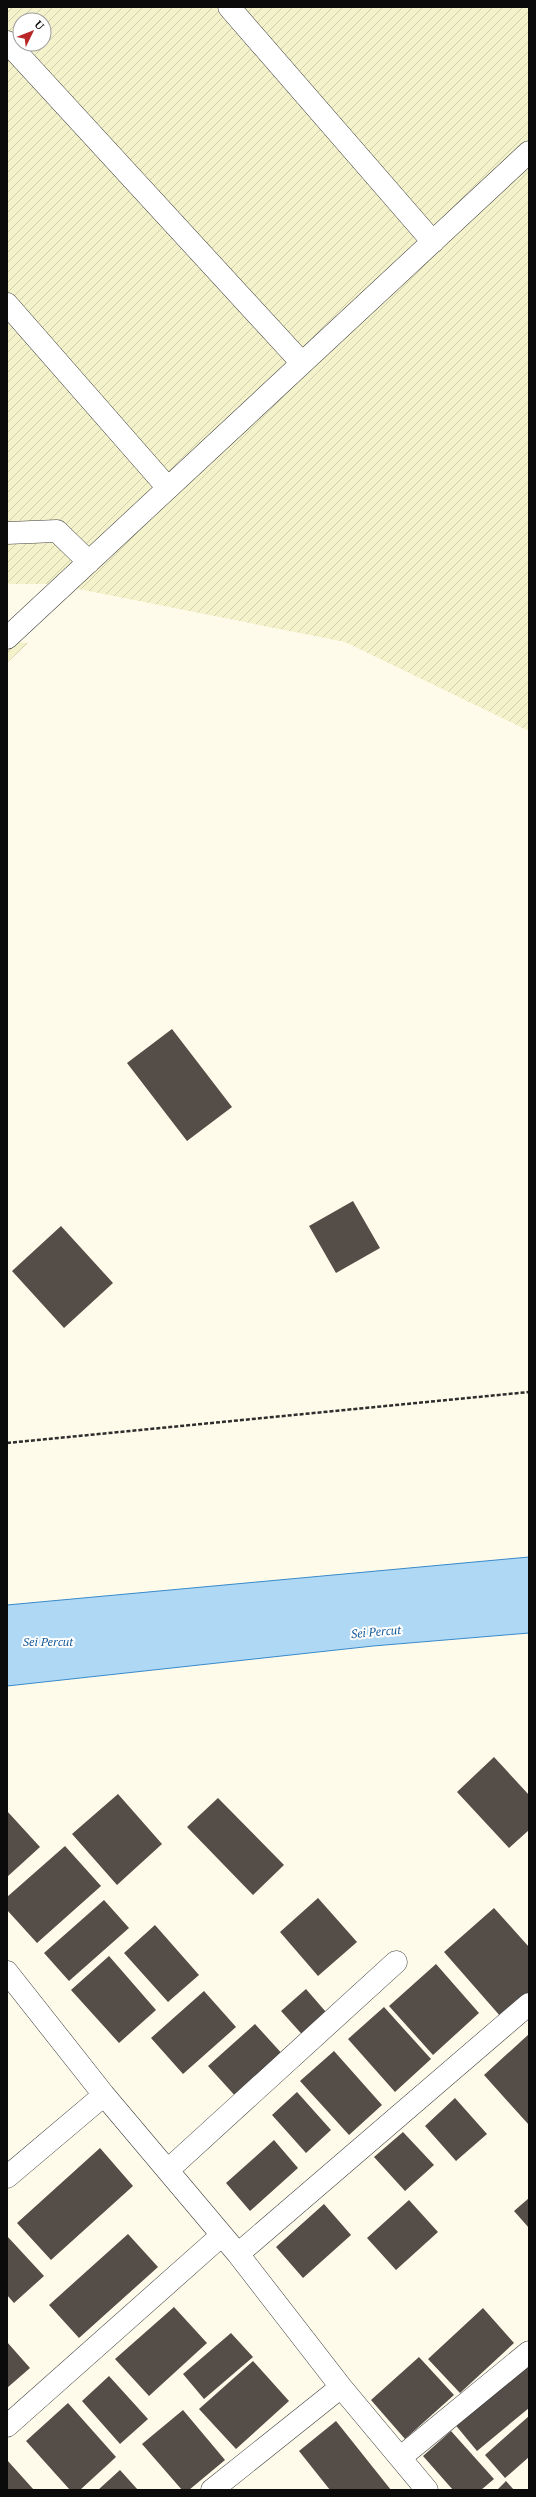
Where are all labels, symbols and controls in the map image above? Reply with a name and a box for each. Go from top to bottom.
north arrow [12,12,52,52]
text: U [32,18,47,33]
water label: Sei Percut [350,1622,403,1641]
water label: Sei Percut [23,1634,74,1649]

